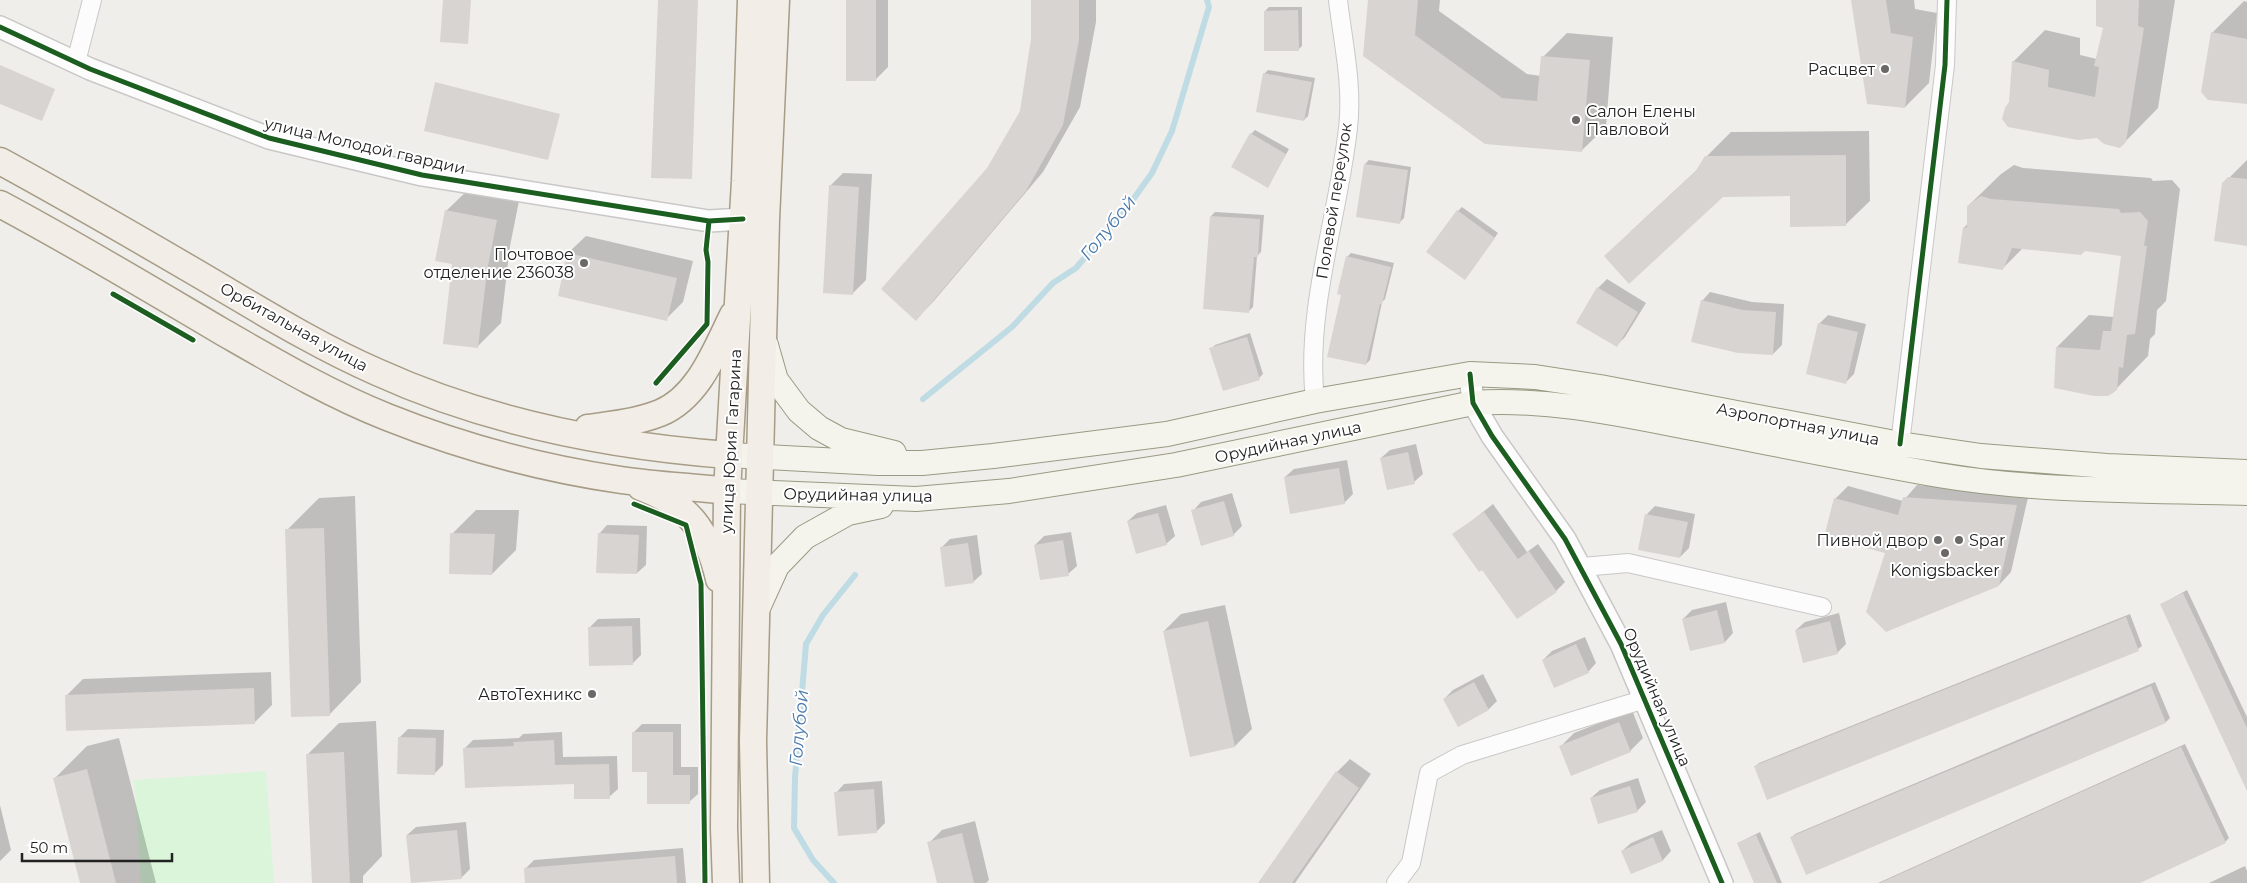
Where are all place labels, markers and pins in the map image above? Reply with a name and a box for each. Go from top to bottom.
place label: Расцвет [1808,60,1875,79]
marker: Расцвет [1879,63,1891,75]
place label: Салон Елены Павловой [1586,102,1696,139]
marker: Салон Елены Павловой [1570,114,1582,126]
place label: Почтовое отделение 236038 [424,245,574,282]
marker: Почтовое отделение 236038 [578,257,590,269]
place label: Пивной двор [1817,531,1928,550]
place label: Spar [1969,531,2006,550]
marker: Пивной двор [1932,534,1944,546]
marker: Spar [1953,534,1965,546]
marker: Konigsbacker [1939,547,1951,559]
place label: Konigsbacker [1890,561,2000,580]
place label: АвтоТехникс [478,685,582,704]
marker: АвтоТехникс [586,688,598,700]

